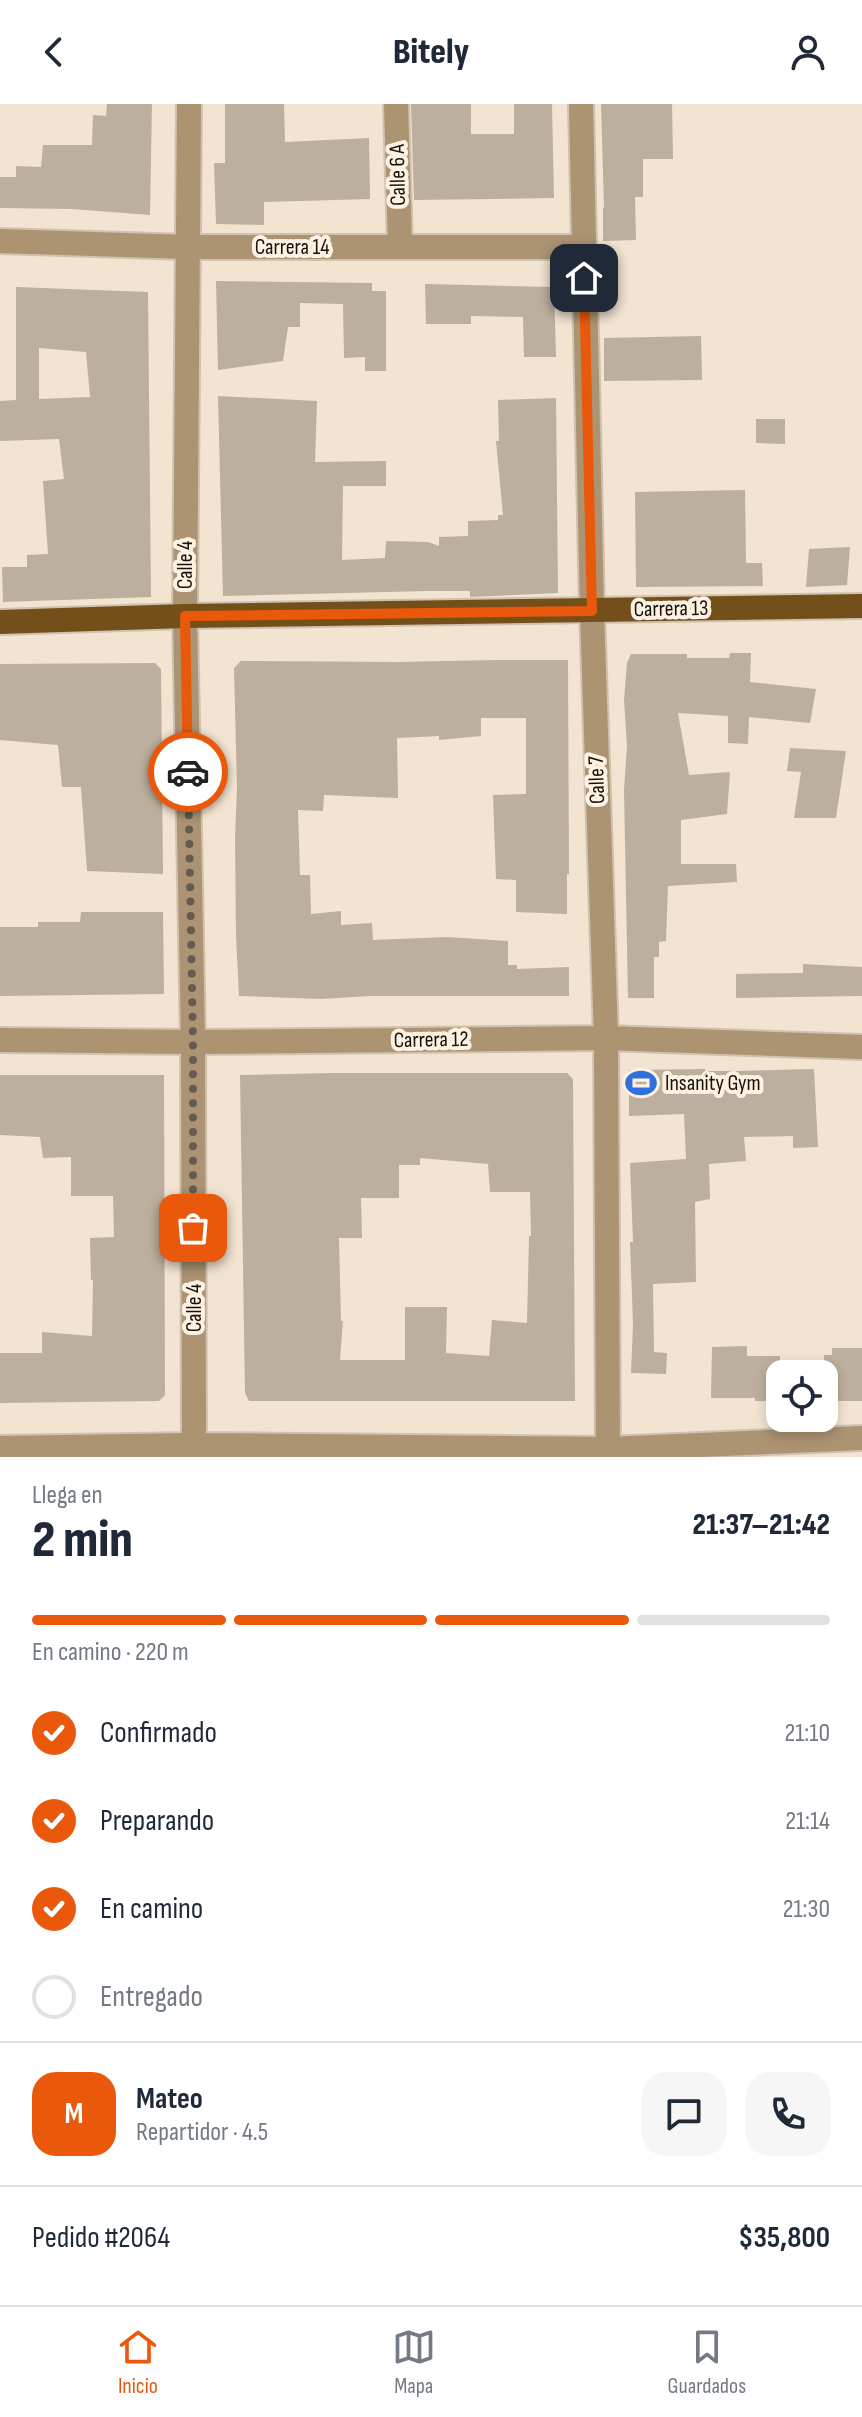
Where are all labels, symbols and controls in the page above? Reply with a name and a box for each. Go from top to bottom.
icon: back [32,30,76,74]
icon: person [786,30,830,74]
text: Bitely [393,31,469,74]
street label: Calle 6 A [384,143,412,206]
street label: Carrera 14 [255,234,329,261]
pin [550,244,618,312]
icon: home [562,256,606,300]
street label: Calle 4 [172,541,199,589]
street label: Carrera 13 [633,595,709,623]
courier [148,732,228,812]
icon: car [166,750,210,794]
street label: Calle 7 [583,755,611,805]
street label: Carrera 12 [393,1026,469,1054]
sports icon: Insanity Gym [624,1066,658,1100]
place label: Insanity Gym [665,1070,761,1097]
pin [159,1194,227,1262]
icon: bag [171,1206,215,1250]
street label: Calle 4 [181,1284,208,1332]
map controls [766,1360,838,1432]
button: locate [766,1360,838,1432]
text: Llega en [32,1480,103,1511]
text: 21:37–21:42 [693,1507,830,1543]
text: 2 min [32,1509,133,1572]
text: En camino · 220 m [32,1637,189,1668]
icon: check [32,1711,76,1755]
text: Confirmado [100,1715,217,1751]
text: 21:10 [784,1718,830,1749]
icon: check [32,1799,76,1843]
text: Preparando [100,1803,214,1839]
text: 21:14 [785,1806,830,1837]
icon: check [32,1887,76,1931]
text: En camino [100,1891,203,1927]
text: 21:30 [783,1894,830,1925]
text: Entregado [100,1979,203,2015]
button: chat [642,2072,726,2156]
button: phone [746,2072,830,2156]
text: Mateo [136,2081,203,2117]
text: M [65,2096,83,2132]
text: Repartidor · 4.5 [136,2117,268,2148]
text: Pedido #2064 [32,2220,170,2256]
text: $35,800 [738,2220,830,2256]
tab: Inicio [116,2325,160,2400]
tab: Mapa [392,2325,436,2400]
tab: Guardados [668,2325,746,2400]

